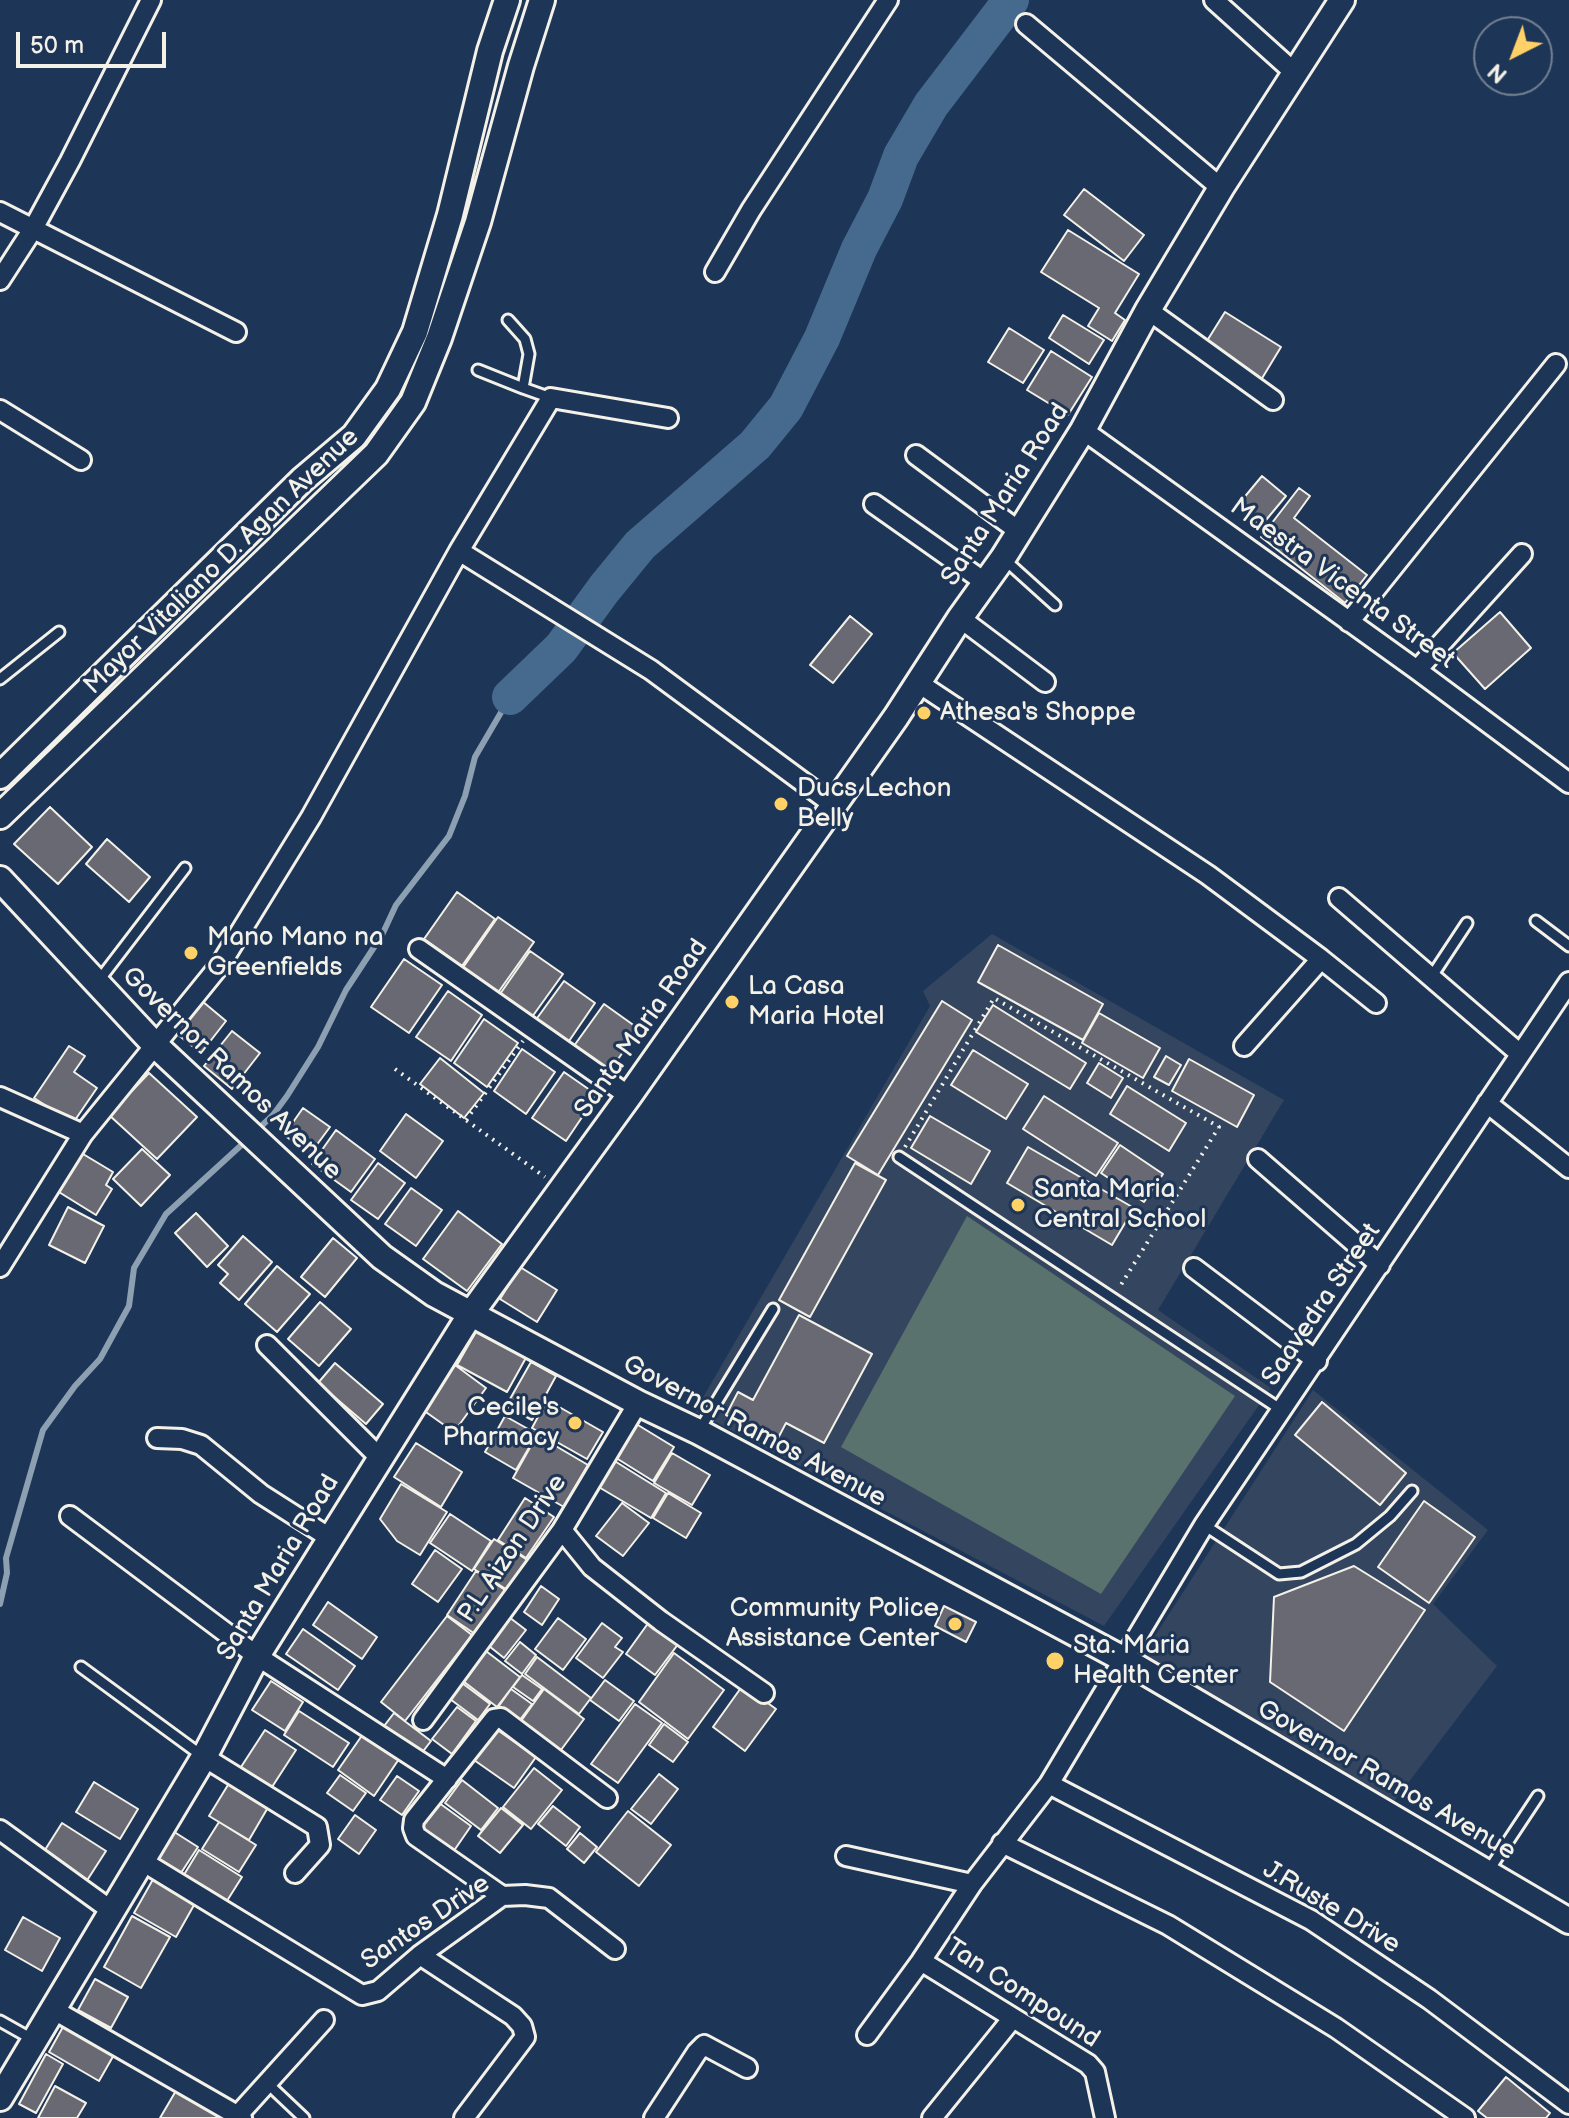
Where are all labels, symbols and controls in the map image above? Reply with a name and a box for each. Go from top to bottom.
scale bar [20,16,170,66]
north arrow [1473,16,1553,96]
text: 50 m [30,31,84,60]
text: N [1483,57,1513,88]
street label: Santa Maria Road [935,398,1077,592]
street label: Mayor Vitaliano D. Agan Avenue [78,422,366,702]
street label: Maestra Vicenta Street [1223,492,1461,676]
place label: Athesa's Shoppe [940,697,1136,729]
marker: Athesa's Shoppe [915,704,933,722]
place label: Ducs Lechon Belly [797,773,951,834]
marker: Ducs Lechon Belly [772,795,790,813]
place label: Mano Mano na Greenfields [207,922,384,984]
street label: Santa Maria Road [569,934,715,1124]
marker: Mano Mano na Greenfields [182,944,200,962]
street label: Governor Ramos Avenue [115,961,347,1187]
place label: La Casa Maria Hotel [748,971,884,1032]
marker: La Casa Maria Hotel [723,993,741,1011]
place label: Santa Maria Central School [1034,1174,1206,1236]
marker: Santa Maria Central School [1009,1196,1027,1214]
street label: Saavedra Street [1256,1218,1388,1392]
street label: Governor Ramos Avenue [617,1349,891,1515]
place label: Cecile's Pharmacy [443,1392,559,1454]
marker: Cecile's Pharmacy [566,1414,584,1432]
street label: Santa Maria Road [211,1469,347,1667]
street label: P.L Aizon Drive [452,1469,574,1629]
place label: Community Police Assistance Center [726,1593,939,1654]
marker: Community Police Assistance Center [946,1615,964,1633]
place label: Sta. Maria Health Center [1073,1630,1238,1692]
marker: Sta. Maria Health Center [1044,1650,1066,1672]
street label: Governor Ramos Avenue [1251,1694,1521,1868]
street label: J.Ruste Drive [1257,1855,1405,1961]
street label: Santos Drive [356,1869,496,1977]
street label: Tan Compound [939,1933,1105,2055]

